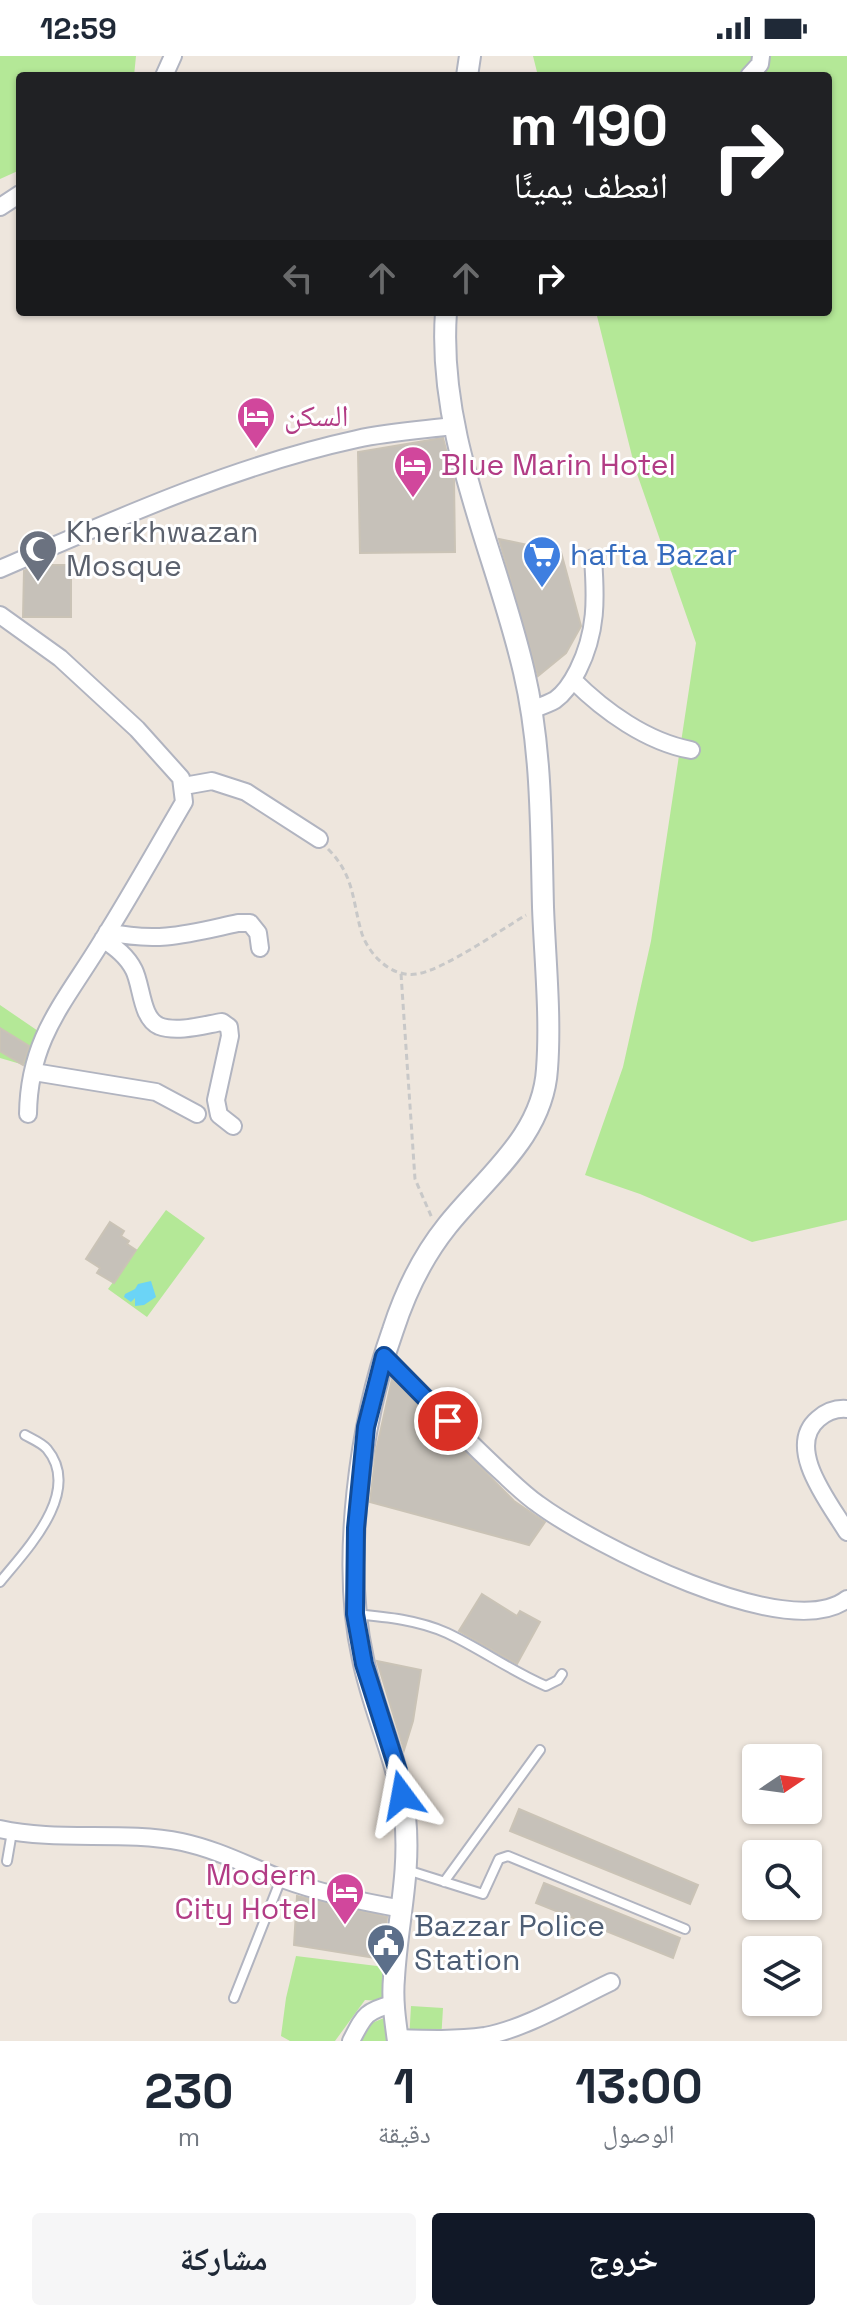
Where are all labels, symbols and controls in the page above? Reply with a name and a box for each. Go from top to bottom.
text: 12:59 [40,9,117,48]
text: 190 m [510,90,668,161]
icon: right [696,104,800,208]
text: انعطف يمينًا [514,163,668,209]
icon: left [276,256,320,300]
icon: ahead [360,256,404,300]
icon: ahead [444,256,488,300]
icon: right [528,256,572,300]
hotel icon: السكن [235,395,277,450]
place label: السكن [284,396,349,435]
hotel icon: Blue Marin Hotel [392,444,434,499]
place label: Blue Marin Hotel [441,445,676,484]
place label: Kherkhwazan Mosque [66,512,258,585]
mosque icon: Kherkhwazan Mosque [17,528,59,583]
supermarket icon: hafta Bazar [521,534,563,589]
place label: hafta Bazar [570,535,737,574]
pin [414,1387,482,1455]
icon: arrive [426,1399,470,1443]
north arrow [742,1744,822,1824]
map controls [742,1744,822,2016]
position arrow [360,1753,444,1837]
button: search [742,1840,822,1920]
place label: Modern City Hotel [175,1855,317,1928]
hotel icon: Modern City Hotel [324,1871,366,1926]
place label: Bazzar Police Station [414,1906,605,1979]
public building icon: Bazzar Police Station [365,1922,407,1977]
button: layers [742,1936,822,2016]
text: 1 [393,2056,415,2117]
text: 13:00 [575,2056,703,2117]
text: 230 [145,2061,233,2122]
text: دقيقة [378,2117,431,2151]
text: الوصول [603,2117,675,2151]
text: m [178,2120,200,2154]
button: مشاركة [32,2213,416,2305]
button: خروج [432,2213,815,2305]

